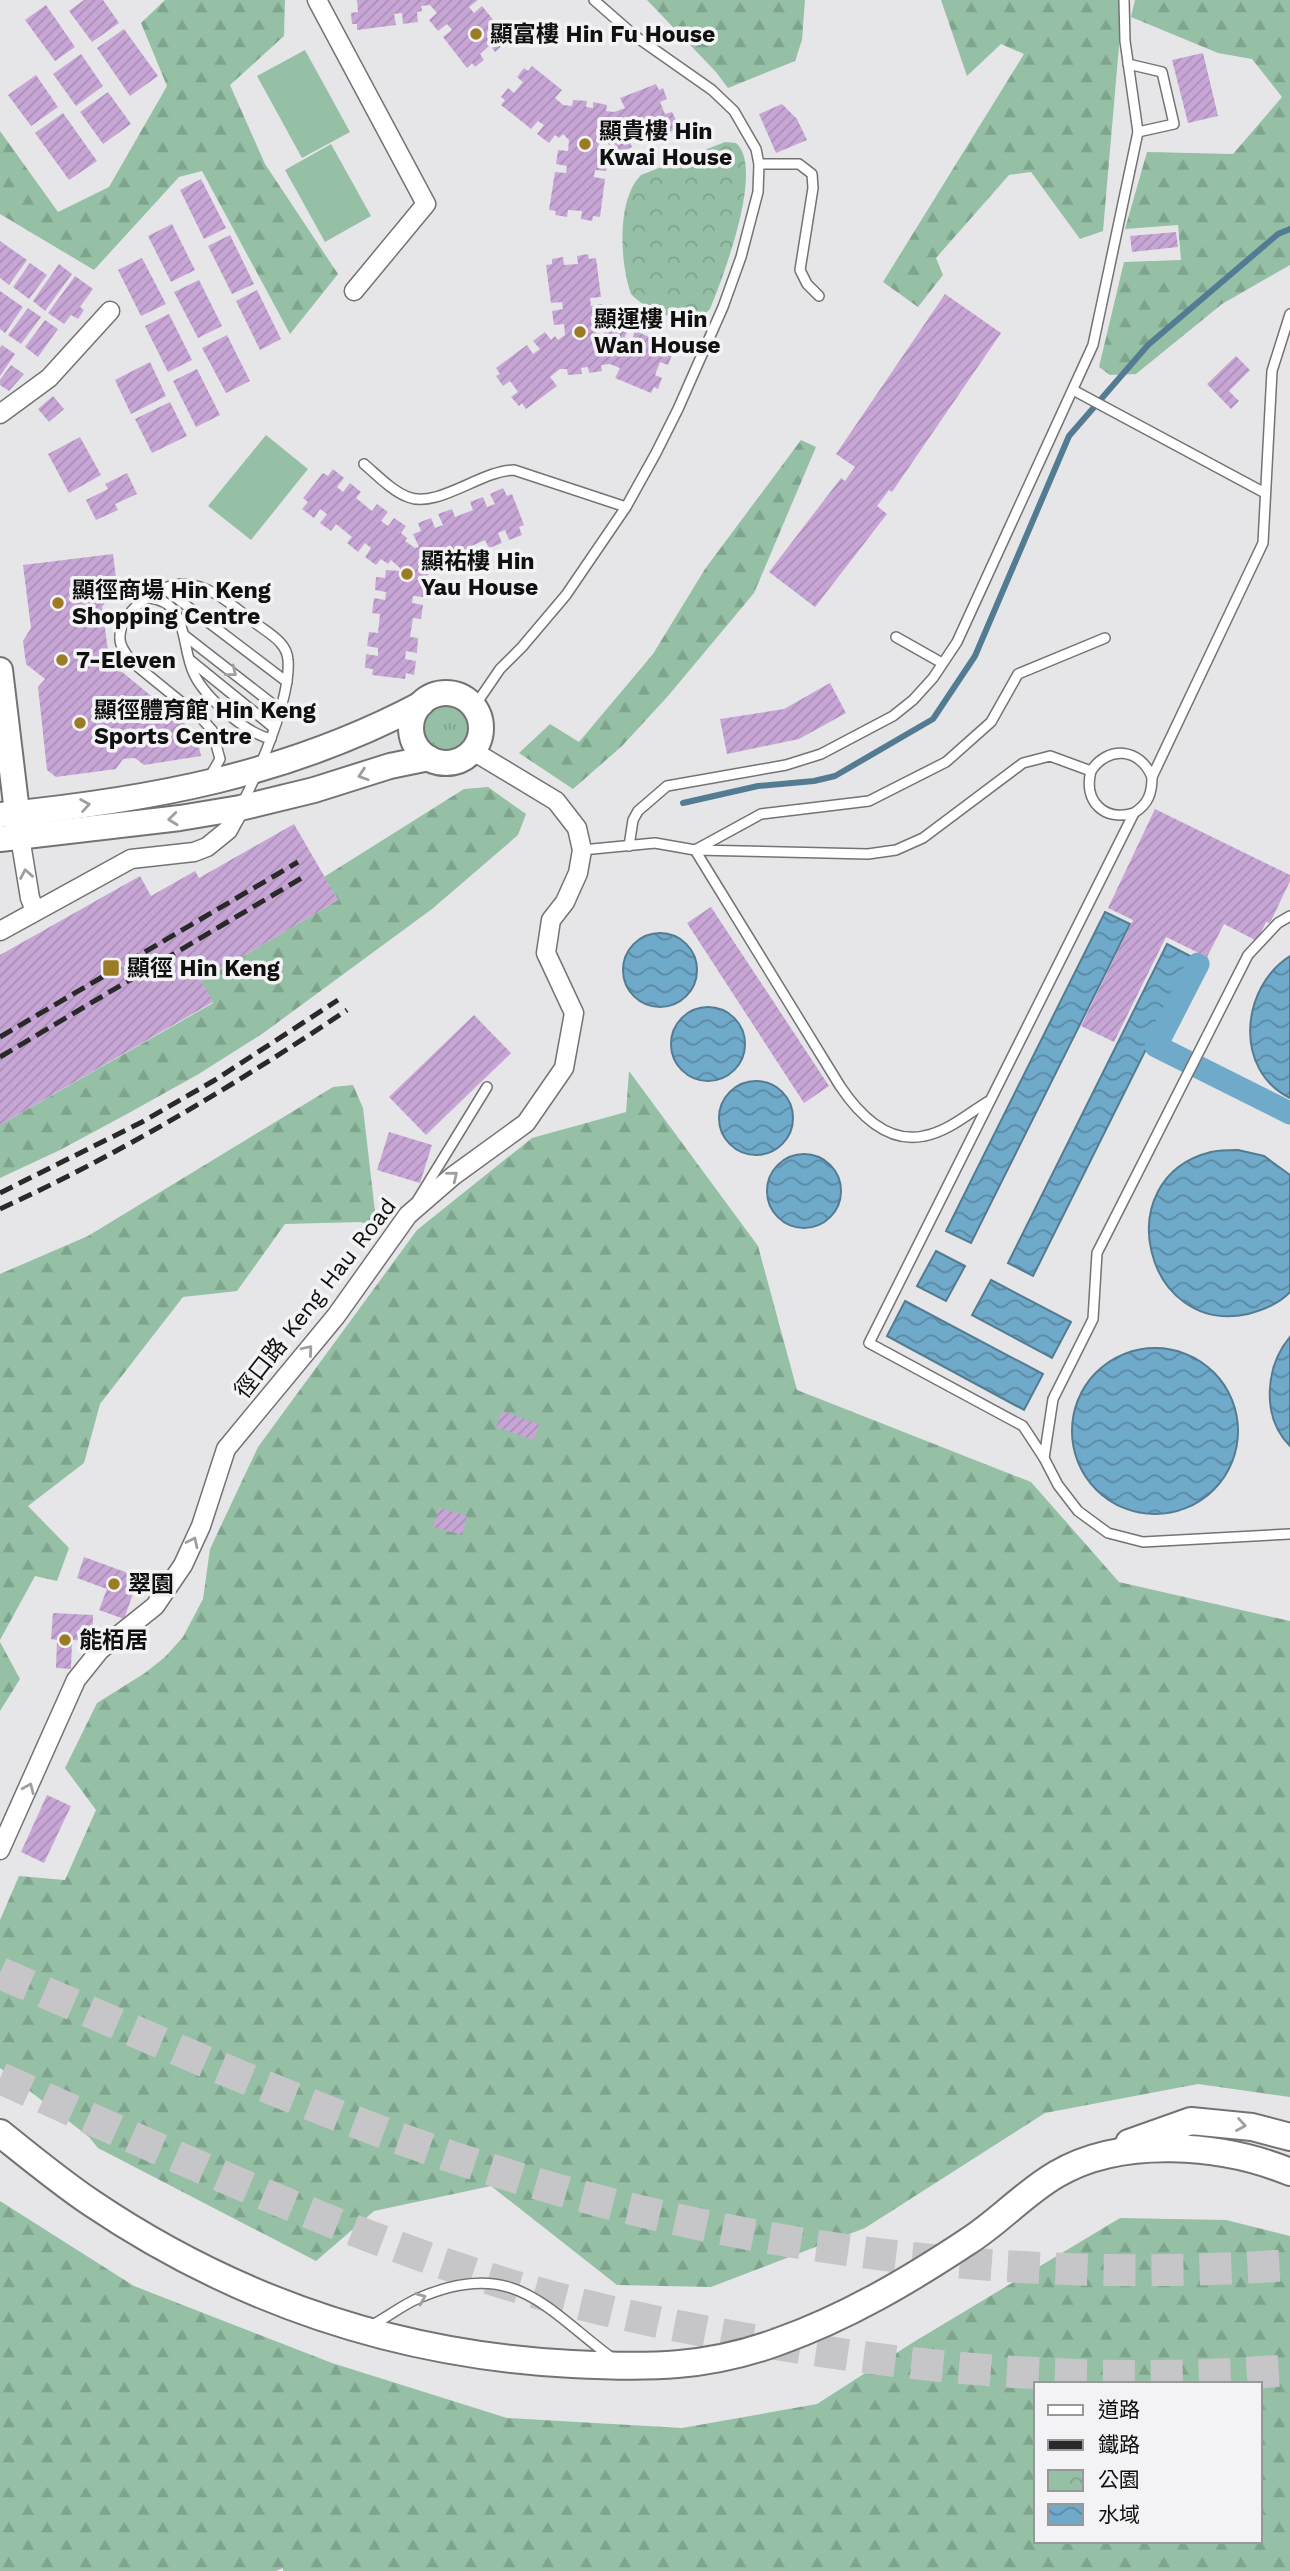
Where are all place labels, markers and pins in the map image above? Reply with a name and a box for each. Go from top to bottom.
place label: 顯富樓 Hin Fu House [490,21,715,48]
marker: 顯富樓 Hin Fu House [468,26,484,42]
place label: 顯貴樓 Hin Kwai House [599,118,732,171]
marker: 顯貴樓 Hin Kwai House [577,136,593,152]
place label: 顯運樓 Hin Wan House [594,306,721,359]
marker: 顯運樓 Hin Wan House [572,324,588,340]
place label: 顯祐樓 Hin Yau House [421,548,538,601]
marker: 顯祐樓 Hin Yau House [399,566,415,582]
place label: 顯徑商場 Hin Keng Shopping Centre [72,577,271,630]
marker: 顯徑商場 Hin Keng Shopping Centre [50,595,66,611]
place label: 7-Eleven [76,647,176,674]
marker: 7-Eleven [54,652,70,668]
place label: 顯徑體育館 Hin Keng Sports Centre [94,697,316,750]
marker: 顯徑體育館 Hin Keng Sports Centre [72,715,88,731]
place label: 顯徑 Hin Keng [127,955,280,982]
marker: 顯徑 Hin Keng [101,958,121,978]
place label: 翠園 [128,1571,174,1598]
marker: 翠園 [106,1576,122,1592]
place label: 能栢居 [79,1627,148,1654]
marker: 能栢居 [57,1632,73,1648]

